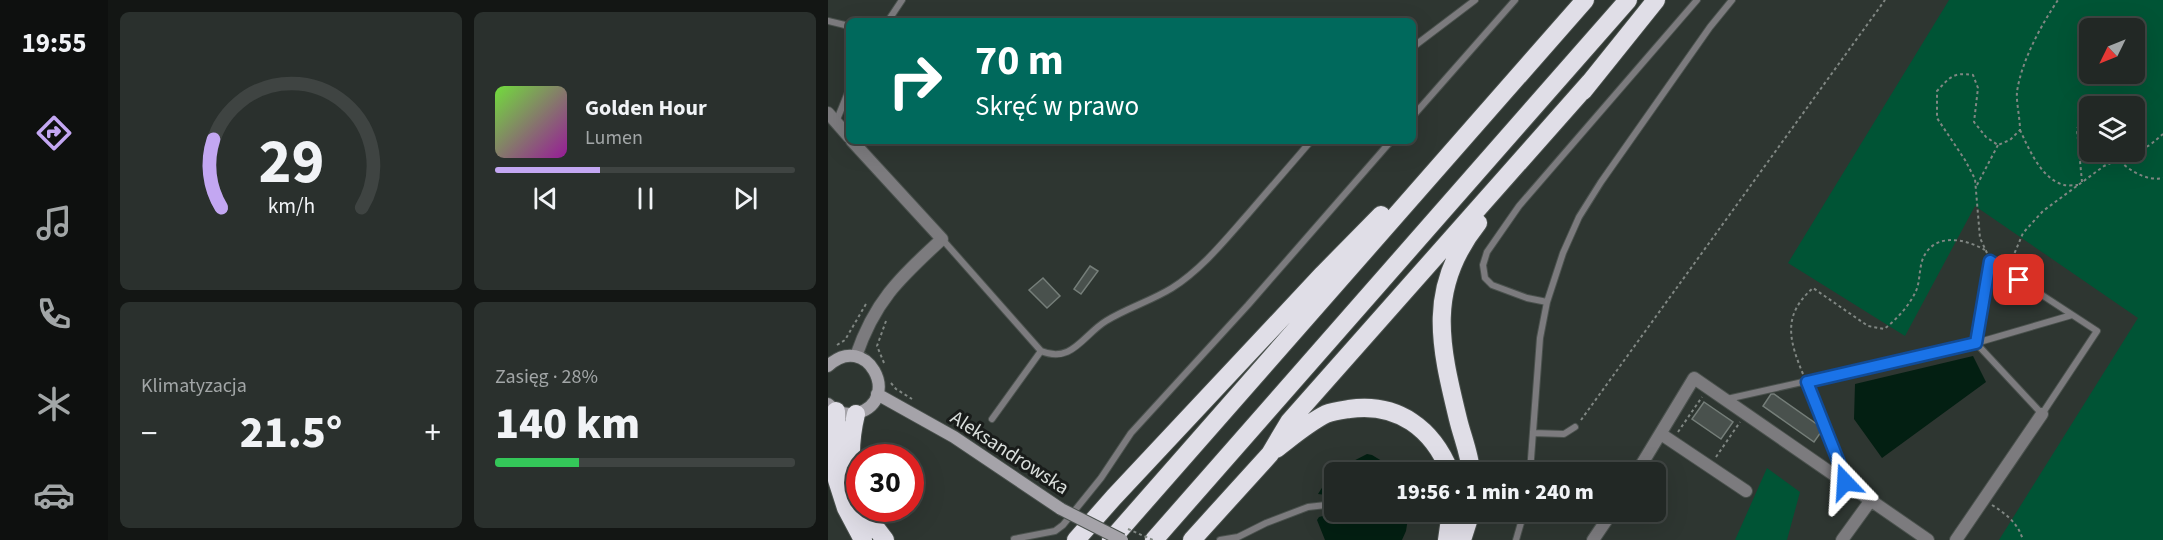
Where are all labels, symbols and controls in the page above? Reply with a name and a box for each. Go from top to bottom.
north arrow [2079,18,2145,84]
map controls [2079,18,2145,162]
text: 19:55 [21,24,87,63]
text: 70 m [975,31,1064,91]
icon: right [876,42,954,120]
text: Skręć w prawo [975,87,1139,126]
text: Golden Hour [585,92,707,124]
button: layers [2079,96,2145,162]
icon: directions [33,112,75,154]
text: 29 [258,118,324,207]
text: Lumen [585,124,643,152]
icon: previous [529,182,562,215]
icon: pause [629,182,662,215]
icon: next [729,182,762,215]
text: km/h [267,191,315,222]
icon: music [33,202,75,244]
pin [1993,254,2044,305]
icon: arrive [2002,263,2035,296]
icon: phone [33,293,75,335]
text: Zasięg · 28% [495,363,598,391]
text: Klimatyzacja [141,372,247,400]
icon: climate [33,383,75,425]
text: 140 km [495,392,640,456]
text: 21.5° [240,401,342,465]
street label: Aleksandrowska [945,404,1074,502]
text: − [141,410,157,457]
text: + [425,410,441,457]
speed limit sign: 30 [846,444,924,522]
position arrow [1813,450,1877,514]
icon: car [33,474,75,516]
text: 19:56 · 1 min · 240 m [1396,476,1594,508]

